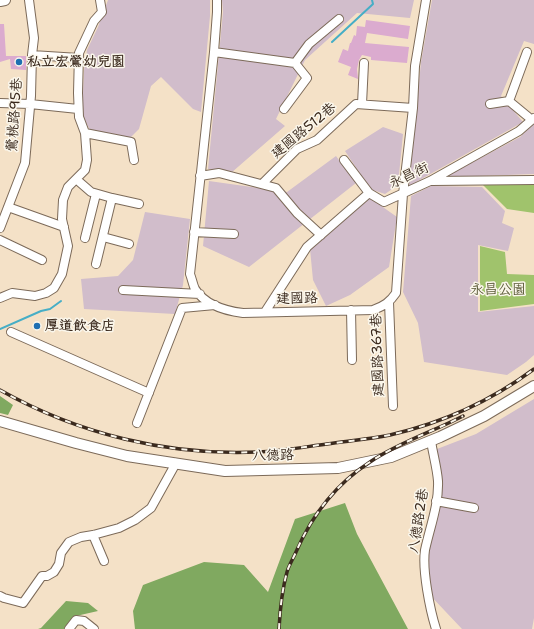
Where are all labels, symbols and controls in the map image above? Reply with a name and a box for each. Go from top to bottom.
place label: 私立宏鶯幼兒園 [27,54,125,70]
marker: 私立宏鶯幼兒園 [14,57,24,67]
street label: 鶯桃路95巷 [4,77,26,153]
street label: 建國路512巷 [268,100,340,162]
street label: 永昌街 [386,160,432,192]
park label: 永昌公園 [470,282,526,298]
street label: 建國路 [276,290,318,308]
street label: 建國路367巷 [368,313,388,397]
place label: 厚道飲食店 [45,318,115,334]
marker: 厚道飲食店 [32,321,42,331]
street label: 八德路 [252,447,294,465]
street label: 八德路2巷 [406,487,432,555]

